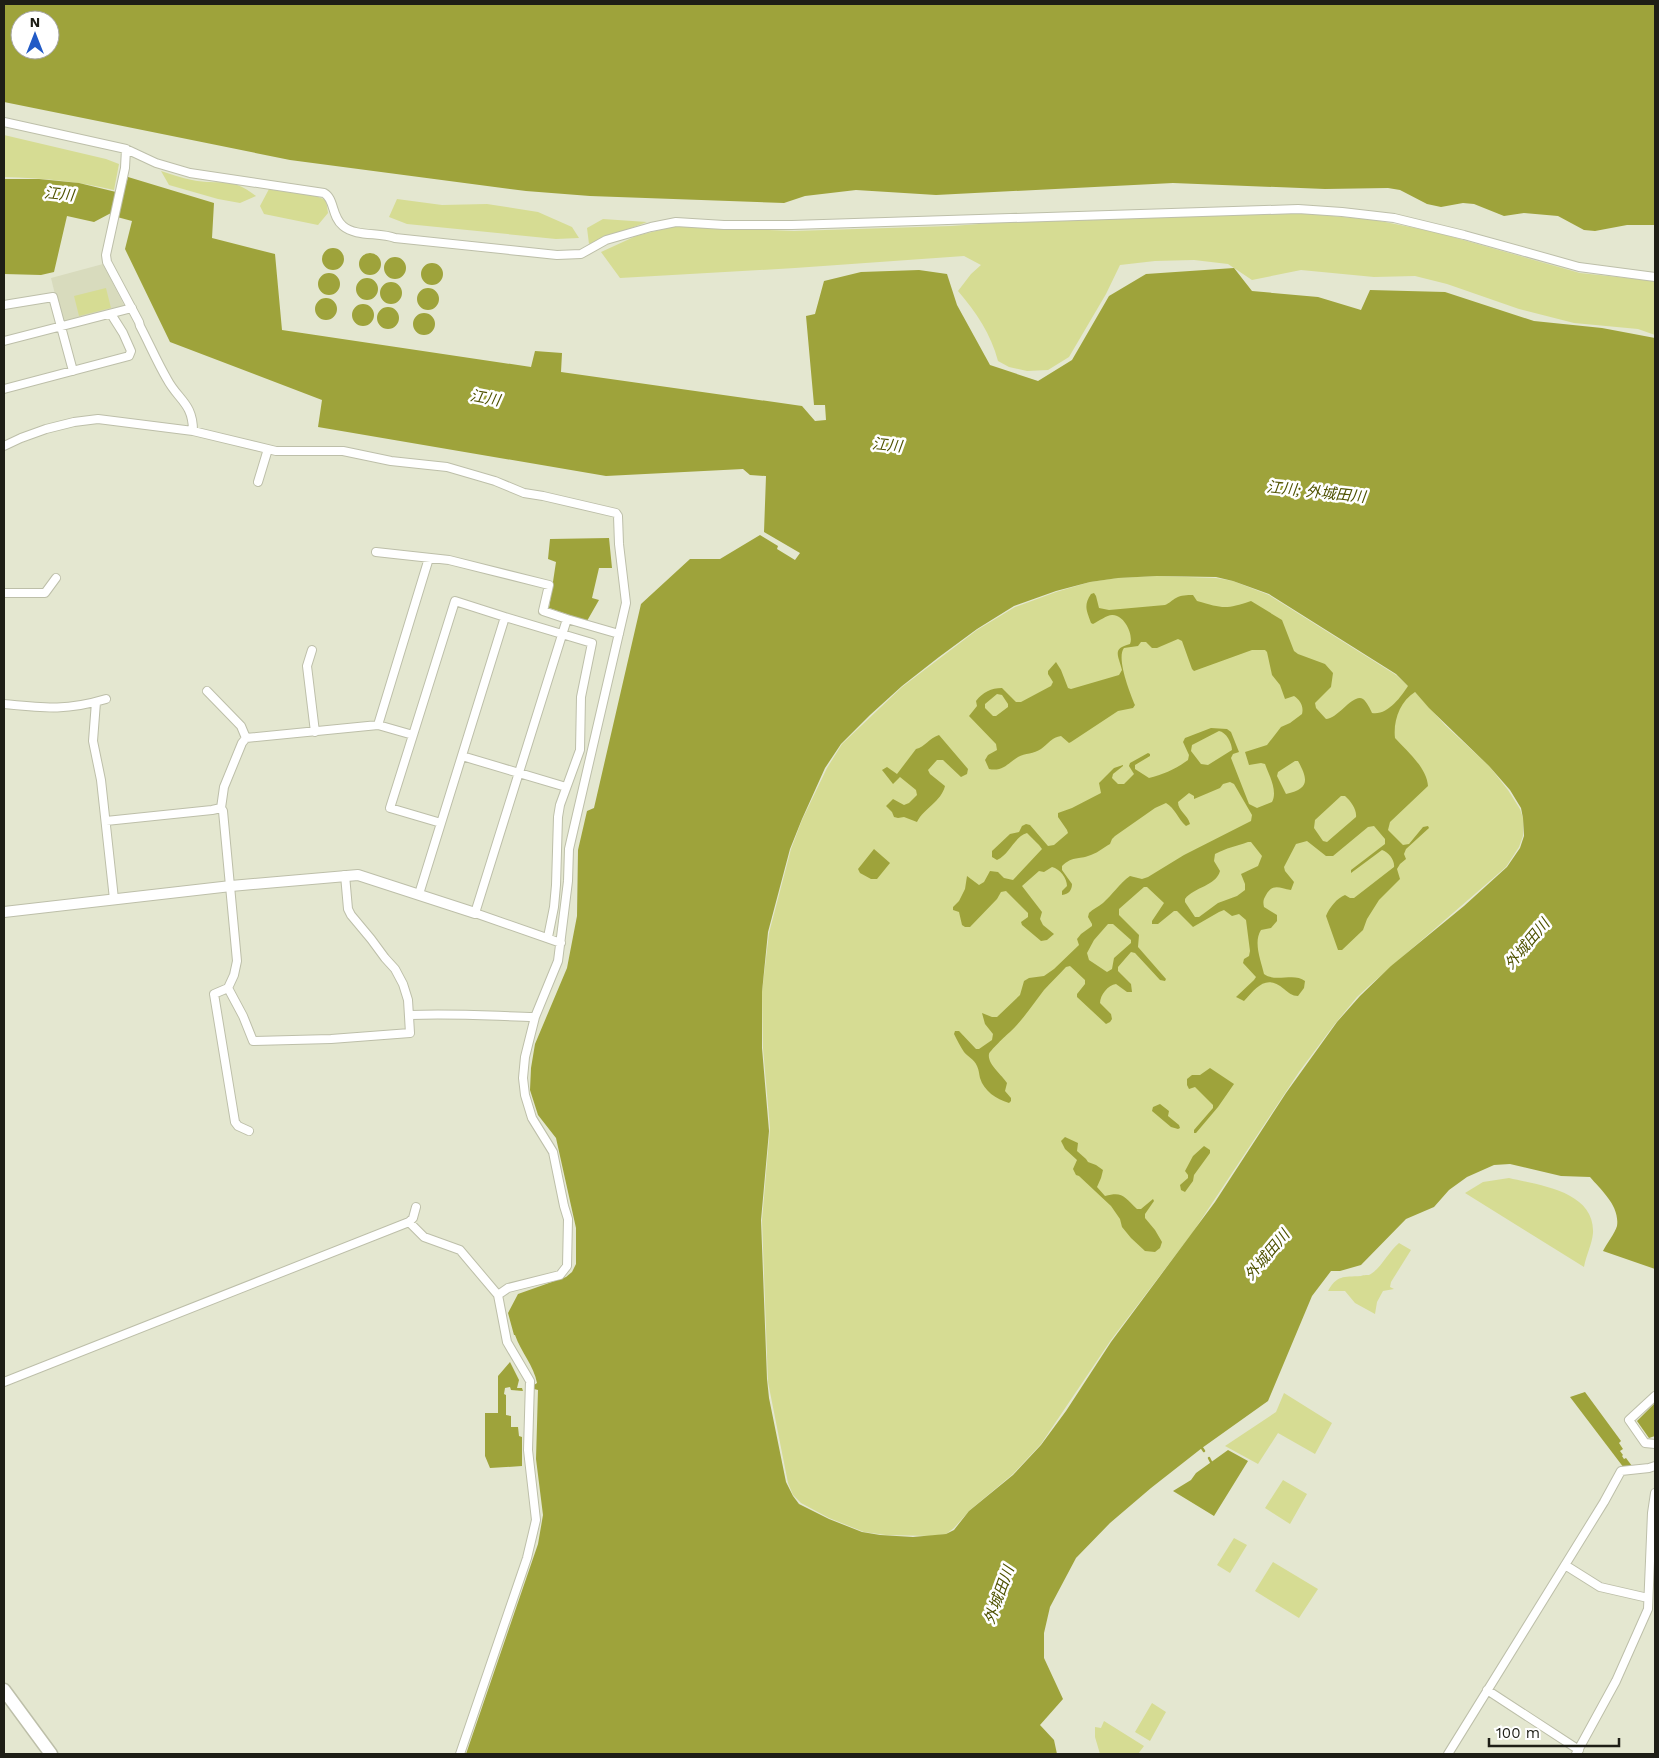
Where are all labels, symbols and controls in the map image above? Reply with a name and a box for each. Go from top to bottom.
north arrow [10,10,60,60]
text: N [30,14,40,30]
water label: 江川 [43,183,77,205]
water label: 江川 [469,387,503,410]
water label: 江川 [871,434,905,456]
water label: 江川; 外城田川 [1266,478,1368,506]
water label: 外城田川 [1501,914,1554,973]
water label: 外城田川 [1241,1225,1294,1284]
water label: 外城田川 [980,1562,1018,1626]
scale bar [1489,1716,1619,1748]
text: 100 m [1496,1724,1540,1742]

